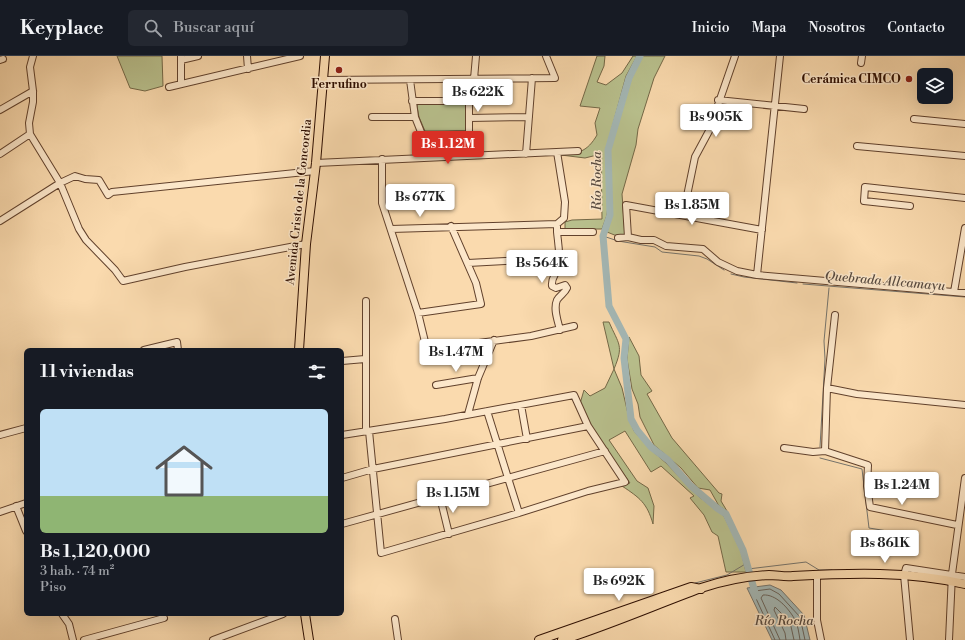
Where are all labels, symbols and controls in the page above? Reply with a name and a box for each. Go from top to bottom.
search box [128,10,408,46]
text: Keyplace [20,16,104,40]
icon: search [142,17,164,39]
text: Buscar aquí [174,18,254,37]
text: Inicio [692,19,730,37]
text: Mapa [752,19,786,37]
text: Nosotros [808,19,865,37]
text: Contacto [887,19,945,37]
marker: Ferrufino [334,65,344,75]
map controls [917,68,953,104]
button: layers [917,68,953,104]
place label: Cerámica CIMCO [801,72,901,87]
marker: Cerámica CIMCO [904,74,914,84]
place label: Ferrufino [311,77,367,92]
pin: Bs 622K [441,79,515,113]
text: Bs 622K [452,84,504,100]
pin: Bs 905K [679,104,753,138]
text: Bs 905K [689,109,743,125]
street label: Avenida Cristo de la Concordia [283,117,315,287]
pin: Bs 1.12M [407,131,489,165]
text: Bs 1.12M [421,136,475,152]
water label: Río Rocha [589,151,605,212]
pin: Bs 677K [383,184,457,218]
text: Bs 677K [395,189,445,205]
pin: Bs 1.85M [651,192,733,226]
text: Bs 1.85M [664,197,720,213]
pin: Bs 564K [505,250,579,284]
text: Bs 564K [515,255,569,271]
water label: Quebrada Allcamayu [824,268,946,294]
pin: Bs 1.47M [415,339,497,373]
text: Bs 1.47M [428,344,484,360]
text: 11 viviendas [40,361,134,383]
icon: filters [306,361,328,383]
icon: home [148,435,220,507]
pin: Bs 1.24M [861,472,943,506]
text: Bs 1.24M [874,477,930,493]
pin: Bs 1.15M [412,480,494,514]
text: Bs 1.15M [426,485,480,501]
pin: Bs 861K [848,530,922,564]
text: Bs 861K [860,535,910,551]
text: Bs 1,120,000 [40,541,150,563]
text: 3 hab. · 74 m² [40,563,114,579]
pin: Bs 692K [582,568,656,602]
text: Bs 692K [593,573,645,589]
text: Piso [40,579,66,595]
water label: Río Rocha [754,613,814,629]

